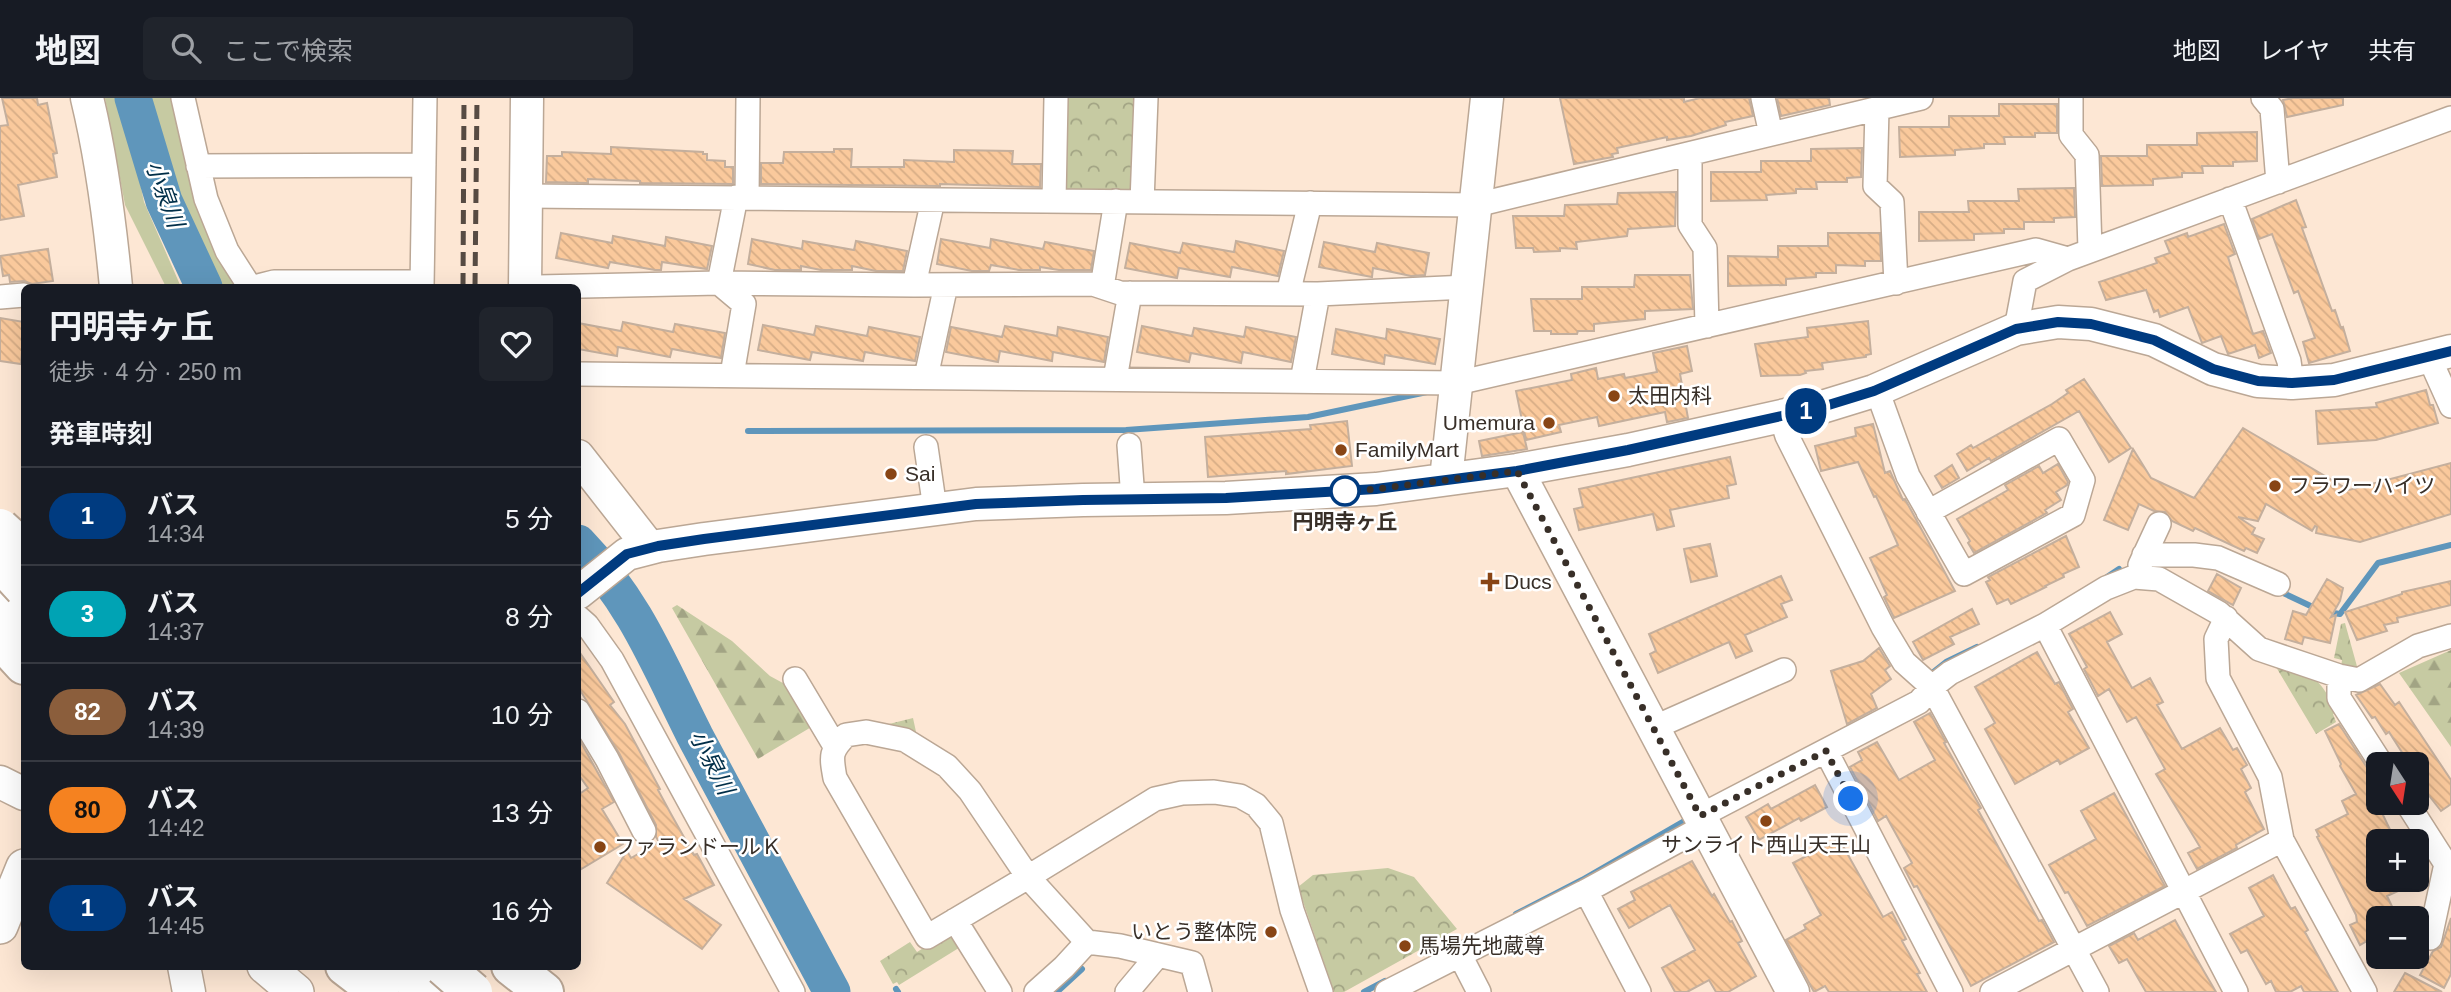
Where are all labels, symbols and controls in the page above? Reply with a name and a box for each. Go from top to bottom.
search box [143,17,633,80]
icon: search [167,29,205,67]
text: 地図 [35,32,101,69]
text: ここで検索 [223,36,353,66]
text: 地図 [2173,37,2221,64]
text: レイヤ [2259,37,2330,64]
text: 共有 [2368,37,2416,64]
water label: 小泉川 [141,157,190,234]
button: heart [479,307,553,381]
text: 円明寺ヶ丘 [49,308,214,345]
text: 徒歩 · 4 分 · 250 m [49,359,242,385]
place label: 太田内科 [1628,384,1712,407]
marker: 太田内科 [1606,388,1622,404]
line badge: 1 [1783,388,1829,434]
text: 1 [1799,397,1813,424]
place label: Umemura [1443,411,1535,434]
marker: Umemura [1541,415,1557,431]
text: 発車時刻 [49,419,153,449]
place label: FamilyMart [1355,438,1459,461]
marker: FamilyMart [1333,442,1349,458]
place label: Sai [905,462,935,485]
marker: Sai [883,466,899,482]
place label: フラワーハイツ [2289,474,2435,497]
marker: 円明寺ヶ丘 [1330,476,1360,506]
marker: フラワーハイツ [2267,478,2283,494]
text: バス [147,490,199,520]
text: 1 [81,502,94,529]
text: 5 分 [505,504,553,534]
place label: 円明寺ヶ丘 [1293,510,1398,533]
text: 14:34 [147,521,205,547]
place label: Ducs [1504,570,1552,593]
marker: Ducs [1482,574,1498,590]
text: バス [147,588,199,618]
text: 3 [81,600,94,627]
text: 8 分 [505,602,553,632]
text: 14:37 [147,619,205,645]
text: バス [147,686,199,716]
text: 82 [74,698,101,725]
text: 10 分 [491,700,553,730]
text: 14:39 [147,717,205,743]
water label: 小泉川 [685,725,741,801]
north arrow [2366,752,2429,816]
map controls [2366,752,2429,969]
your location [1833,781,1868,816]
text: バス [147,784,199,814]
text: 80 [74,796,101,823]
text: 13 分 [491,798,553,828]
marker: サンライト西山天王山 [1758,813,1774,829]
text: 14:42 [147,815,205,841]
button: + [2366,829,2429,892]
place label: サンライト西山天王山 [1661,833,1871,856]
place label: ファランドールＫ [614,835,782,858]
marker: ファランドールＫ [592,839,608,855]
text: バス [147,882,199,912]
text: 1 [81,894,94,921]
text: 16 分 [491,896,553,926]
button: − [2366,906,2429,969]
text: 14:45 [147,913,205,939]
place label: いとう整体院 [1131,920,1257,943]
marker: いとう整体院 [1263,924,1279,940]
place label: 馬場先地蔵尊 [1419,934,1545,957]
marker: 馬場先地蔵尊 [1397,938,1413,954]

